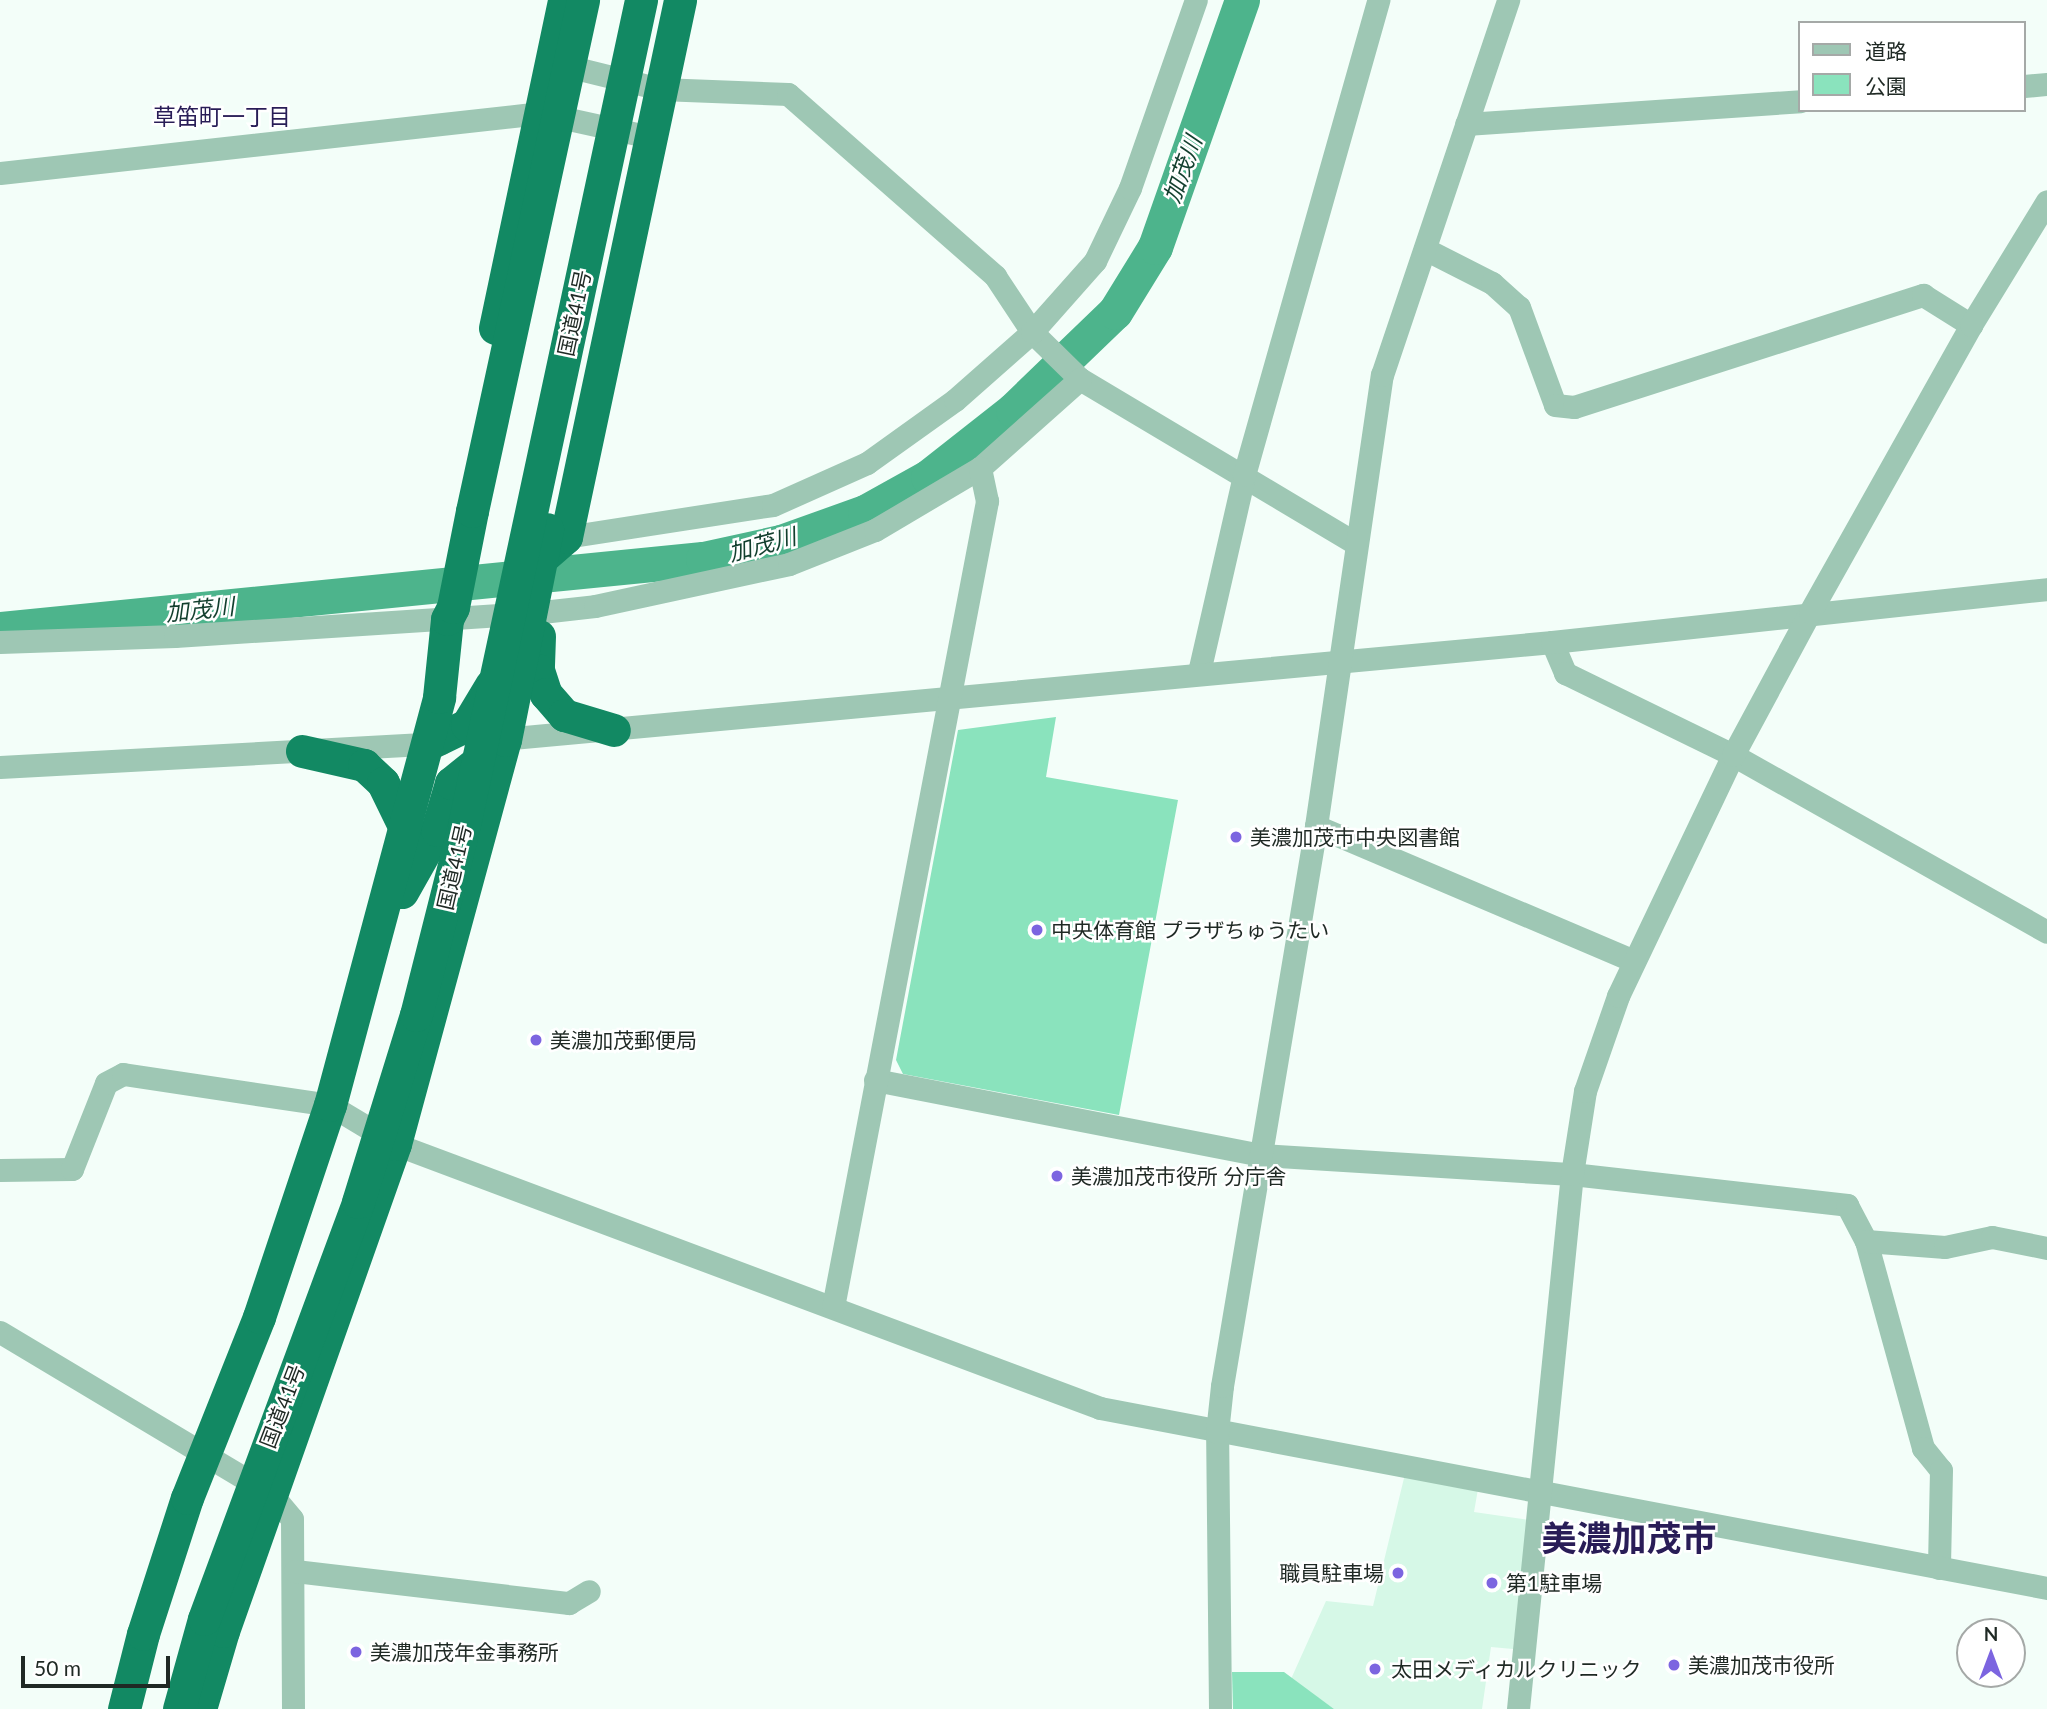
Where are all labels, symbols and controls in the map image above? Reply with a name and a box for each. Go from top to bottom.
legend [1798,21,2026,112]
text: 道路 [1865,38,1907,63]
text: 公園 [1865,73,1907,98]
district label: 草笛町一丁目 [153,102,291,130]
water label: 加茂川 [1157,132,1207,206]
street label: 国道41号 [553,268,595,358]
water label: 加茂川 [725,522,799,566]
water label: 加茂川 [164,592,236,626]
street label: 国道41号 [432,822,476,912]
place label: 美濃加茂市中央図書館 [1250,824,1460,850]
marker: 美濃加茂市中央図書館 [1228,829,1244,845]
place label: 中央体育館 プラザちゅうたい [1051,917,1329,943]
marker: 中央体育館 プラザちゅうたい [1029,922,1045,938]
place label: 美濃加茂郵便局 [550,1027,697,1053]
marker: 美濃加茂郵便局 [528,1032,544,1048]
place label: 美濃加茂市役所 分庁舎 [1071,1163,1286,1189]
marker: 美濃加茂市役所 分庁舎 [1049,1168,1065,1184]
street label: 国道41号 [255,1361,309,1451]
district label: 美濃加茂市 [1542,1516,1716,1558]
place label: 職員駐車場 [1279,1560,1384,1586]
marker: 職員駐車場 [1390,1565,1406,1581]
place label: 第1駐車場 [1506,1570,1602,1596]
marker: 第1駐車場 [1484,1575,1500,1591]
north arrow [1956,1618,2026,1688]
text: N [1984,1622,1998,1645]
place label: 美濃加茂年金事務所 [370,1639,559,1665]
scale bar [24,1642,173,1686]
marker: 美濃加茂年金事務所 [348,1644,364,1660]
place label: 美濃加茂市役所 [1688,1652,1835,1678]
text: 50 m [34,1655,81,1680]
place label: 太田メディカルクリニック [1391,1656,1643,1682]
marker: 美濃加茂市役所 [1666,1657,1682,1673]
marker: 太田メディカルクリニック [1365,1659,1385,1679]

